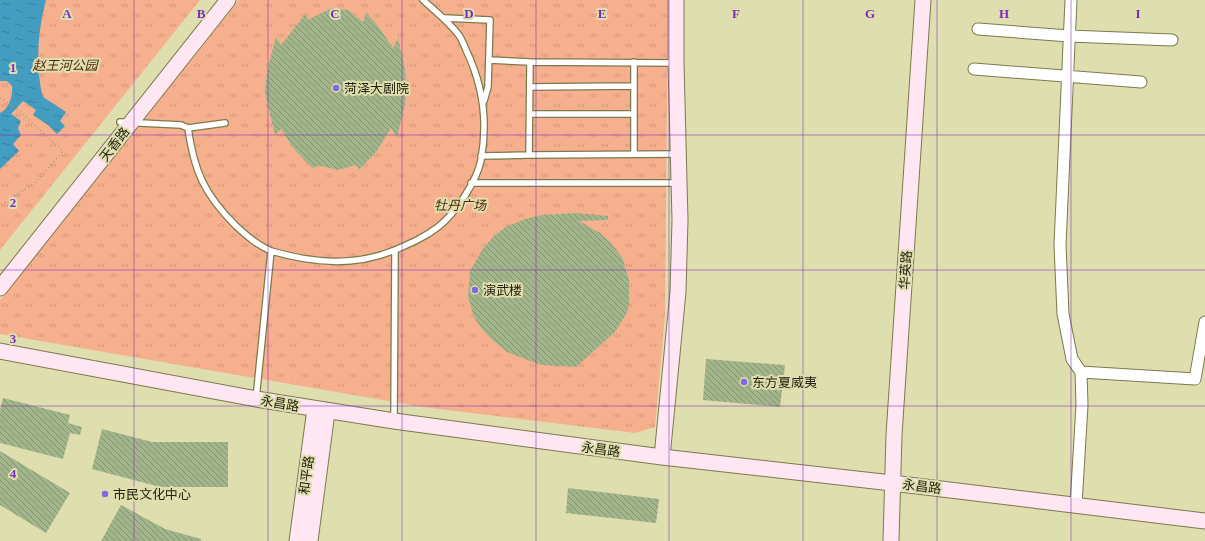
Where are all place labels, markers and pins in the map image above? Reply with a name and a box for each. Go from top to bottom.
place label: 菏泽大剧院 [344,81,409,96]
marker: 菏泽大剧院 [331,83,341,93]
place label: 演武楼 [483,283,522,298]
marker: 演武楼 [470,285,480,295]
place label: 东方夏威夷 [752,375,817,390]
marker: 东方夏威夷 [739,377,749,387]
place label: 市民文化中心 [113,487,191,502]
marker: 市民文化中心 [100,489,110,499]

